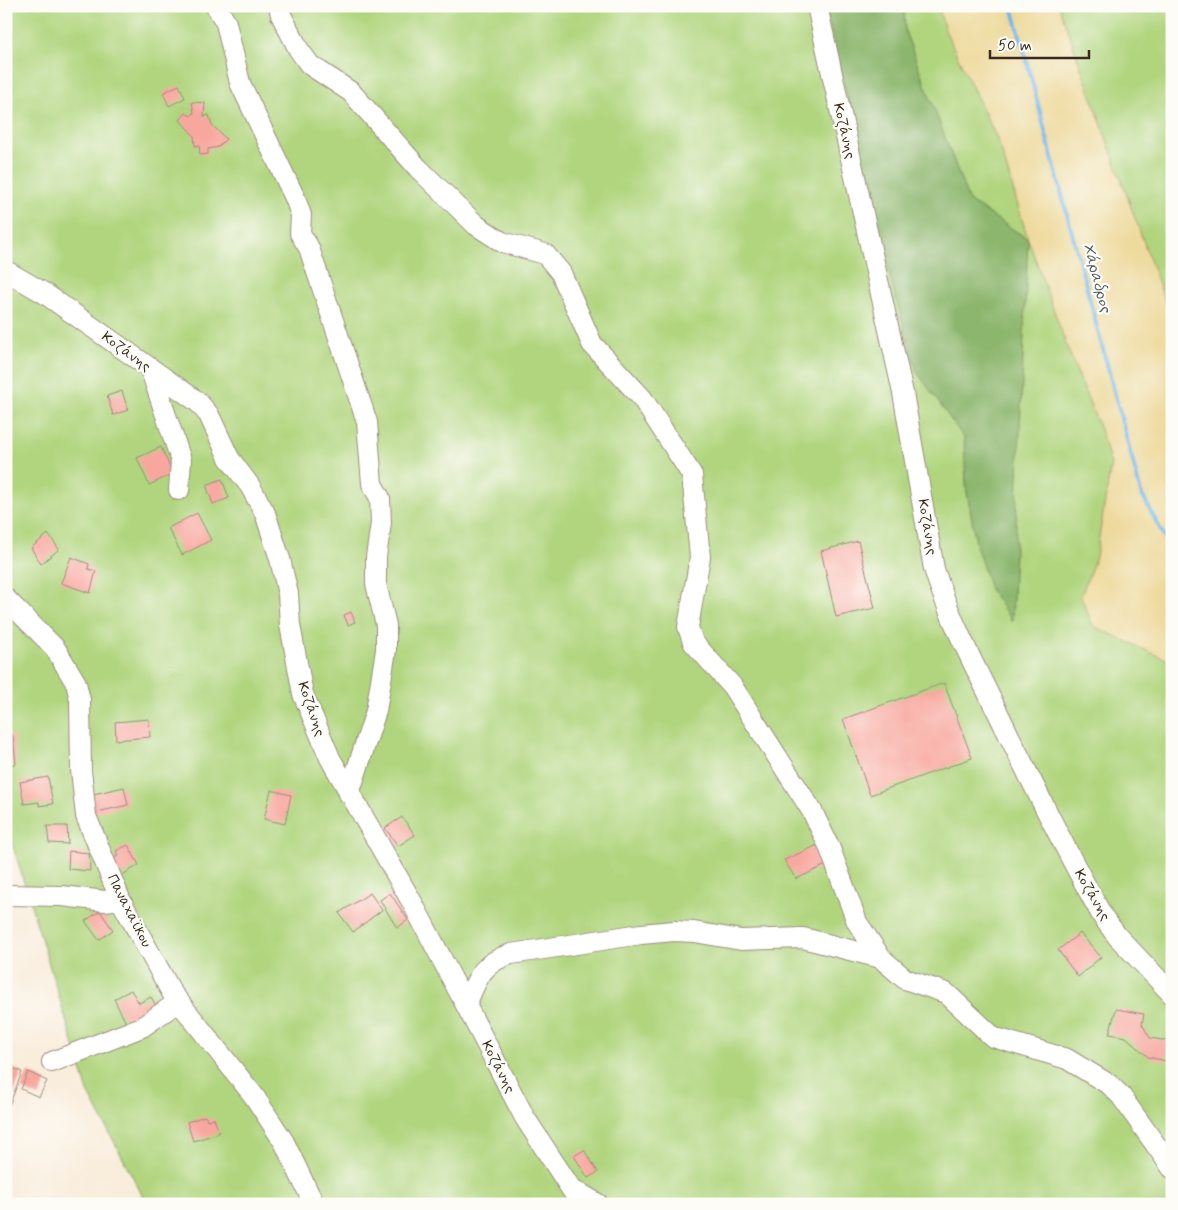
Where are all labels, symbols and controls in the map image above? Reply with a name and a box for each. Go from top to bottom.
scale bar [990,28,1089,60]
text: 50 m [998,36,1032,56]
street label: Κοζάνης [828,101,860,161]
water label: Χάραδρος [1078,241,1117,316]
street label: Κοζάνης [97,327,155,377]
street label: Κοζάνης [912,497,942,557]
street label: Κοζάνης [292,679,330,739]
street label: Κοζάνης [1069,865,1115,925]
street label: Παναχαϊκου [102,871,156,951]
street label: Κοζάνης [476,1037,520,1097]

